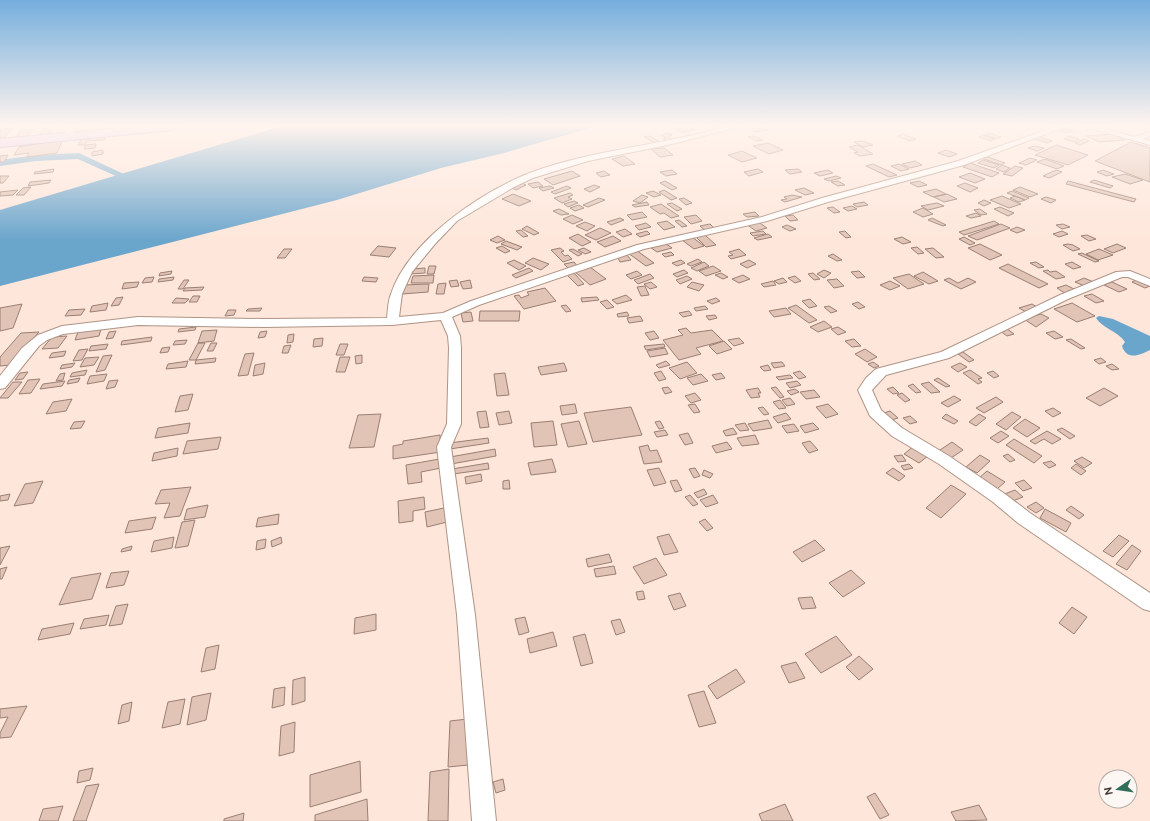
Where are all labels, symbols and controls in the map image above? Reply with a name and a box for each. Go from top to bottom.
north arrow [1098,769,1138,809]
text: N [1101,786,1115,797]

